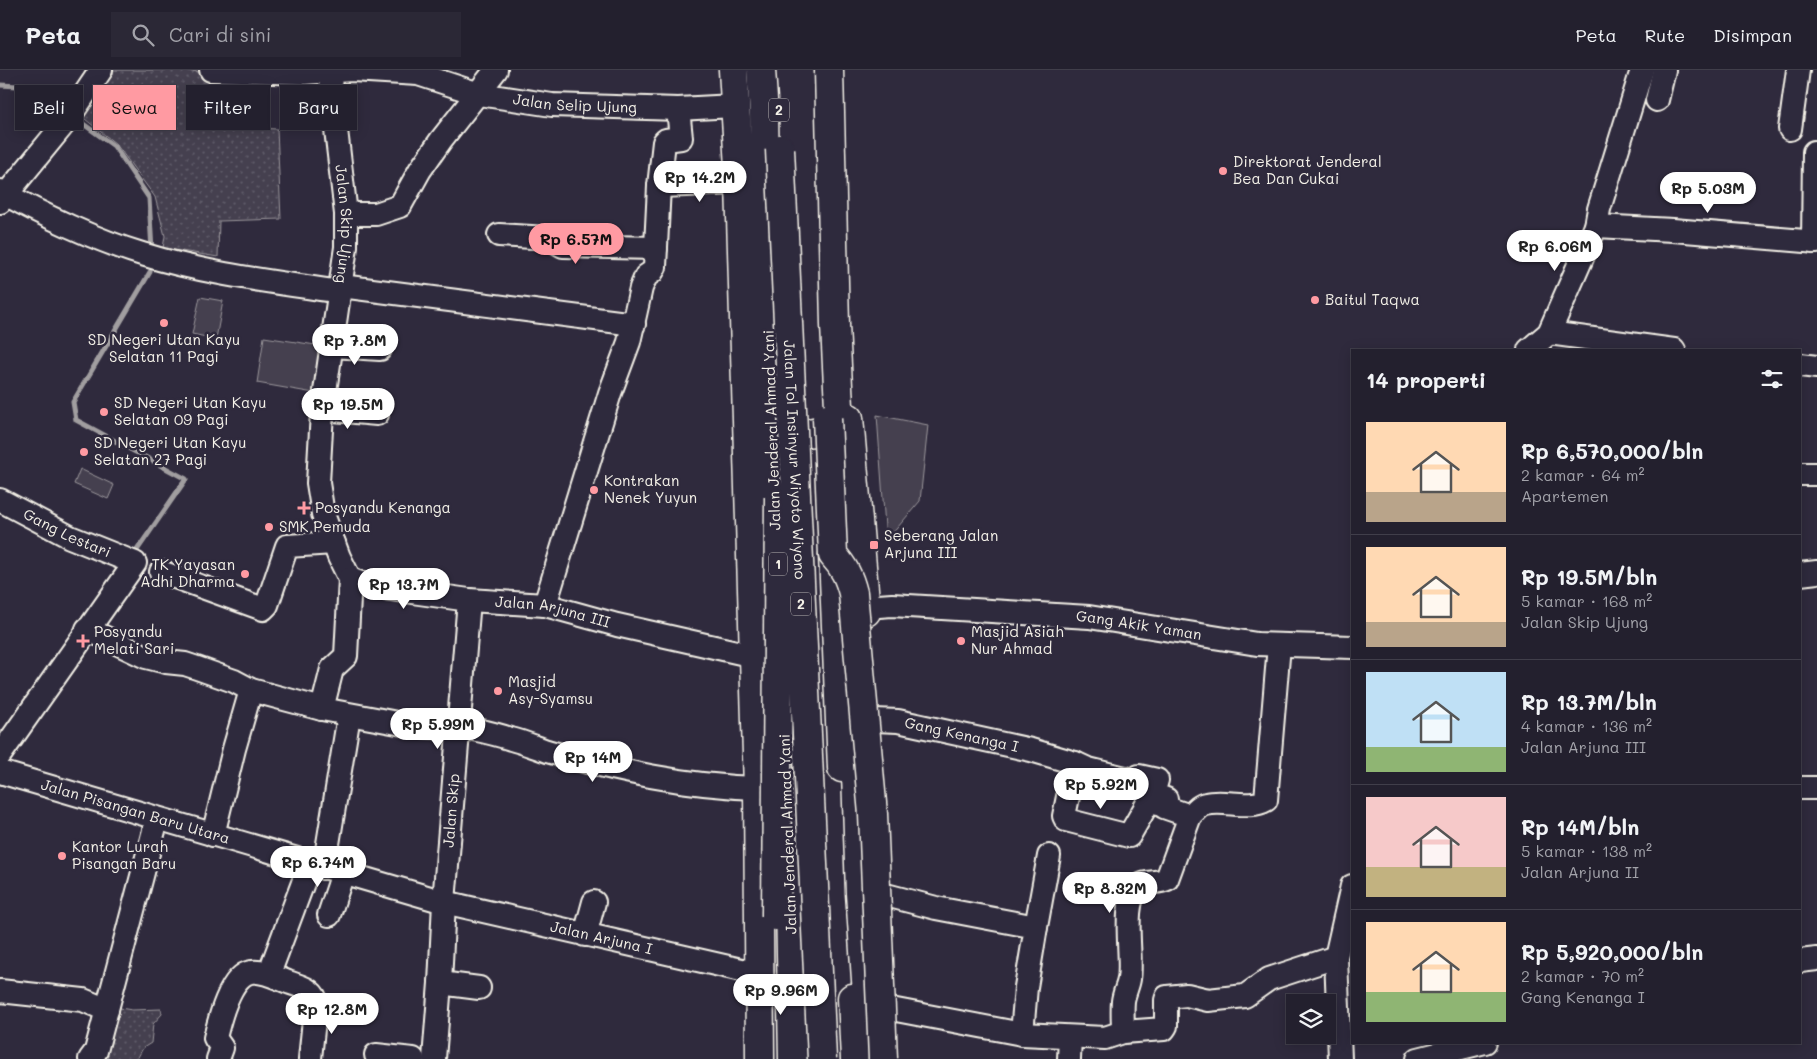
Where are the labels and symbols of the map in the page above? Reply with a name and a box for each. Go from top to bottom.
street label: Jalan Selip Ujung [512,88,637,117]
road number: 2 [769,98,789,122]
place label: Direktorat Jenderal Bea Dan Cukai [1233,151,1382,188]
pin: Rp 14.2M [648,160,752,203]
street label: Jalan Skip Ujung [331,163,357,285]
marker: Direktorat Jenderal Bea Dan Cukai [1217,165,1229,177]
pin: Rp 5.03M [1656,172,1760,214]
pin: Rp 6.57M [524,222,628,265]
pin: Rp 6.06M [1503,230,1607,272]
place label: Baitul Taqwa [1325,289,1420,309]
marker: Baitul Taqwa [1309,294,1321,306]
marker: SD Negeri Utan Kayu Selatan 11 Pagi [158,317,170,329]
pin: Rp 7.8M [309,324,401,366]
place label: SD Negeri Utan Kayu Selatan 11 Pagi [88,329,240,366]
street label: Jalan Jenderal Ahmad Yani [758,330,784,531]
street label: Jalan Tol Insinyur Wiyoto Wiyono [780,339,811,580]
pin: Rp 19.5M [296,388,400,430]
place label: SD Negeri Utan Kayu Selatan 09 Pagi [114,392,266,429]
marker: SD Negeri Utan Kayu Selatan 09 Pagi [98,406,110,418]
place label: SD Negeri Utan Kayu Selatan 27 Pagi [94,432,246,469]
marker: SD Negeri Utan Kayu Selatan 27 Pagi [78,446,90,458]
place label: Kontrakan Nenek Yuyun [604,470,697,507]
marker: Kontrakan Nenek Yuyun [588,484,600,496]
place label: Posyandu Kenanga [315,497,451,517]
marker: Posyandu Kenanga [297,501,311,515]
street label: Gang Lestari [20,503,114,561]
place label: SMK Pemuda [279,516,371,536]
marker: SMK Pemuda [263,521,275,533]
place label: Seberang Jalan Arjuna III [884,525,998,562]
marker: Seberang Jalan Arjuna III [868,539,880,551]
road number: 1 [769,552,787,576]
place label: TK Yayasan Adhi Dharma [140,554,235,591]
marker: TK Yayasan Adhi Dharma [239,568,251,580]
pin: Rp 13.7M [352,568,456,610]
street label: Jalan Arjuna III [494,591,613,632]
road number: 2 [791,592,811,616]
street label: Gang Akik Yaman [1076,605,1203,644]
place label: Posyandu Melati Sari [94,621,174,658]
place label: Masjid Asiah Nur Ahmad [971,621,1064,658]
marker: Posyandu Melati Sari [76,634,90,648]
marker: Masjid Asiah Nur Ahmad [955,635,967,647]
place label: Masjid Asy-Syamsu [508,671,593,708]
marker: Masjid Asy-Syamsu [492,685,504,697]
pin: Rp 5.99M [386,708,490,750]
street label: Gang Kenanga I [903,712,1021,756]
street label: Jalan Jenderal Ahmad Yani [774,734,800,935]
pin: Rp 14M [552,740,634,783]
pin: Rp 5.92M [1049,768,1153,810]
street label: Jalan Skip [438,773,464,848]
street label: Jalan Pisangan Baru Utara [39,774,232,848]
place label: Kantor Lurah Pisangan Baru [72,836,176,873]
pin: Rp 6.74M [266,846,370,888]
marker: Kantor Lurah Pisangan Baru [56,850,68,862]
pin: Rp 8.32M [1058,872,1162,914]
street label: Jalan Arjuna I [549,916,655,958]
pin: Rp 9.96M [729,974,833,1016]
pin: Rp 12.8M [280,992,384,1035]

